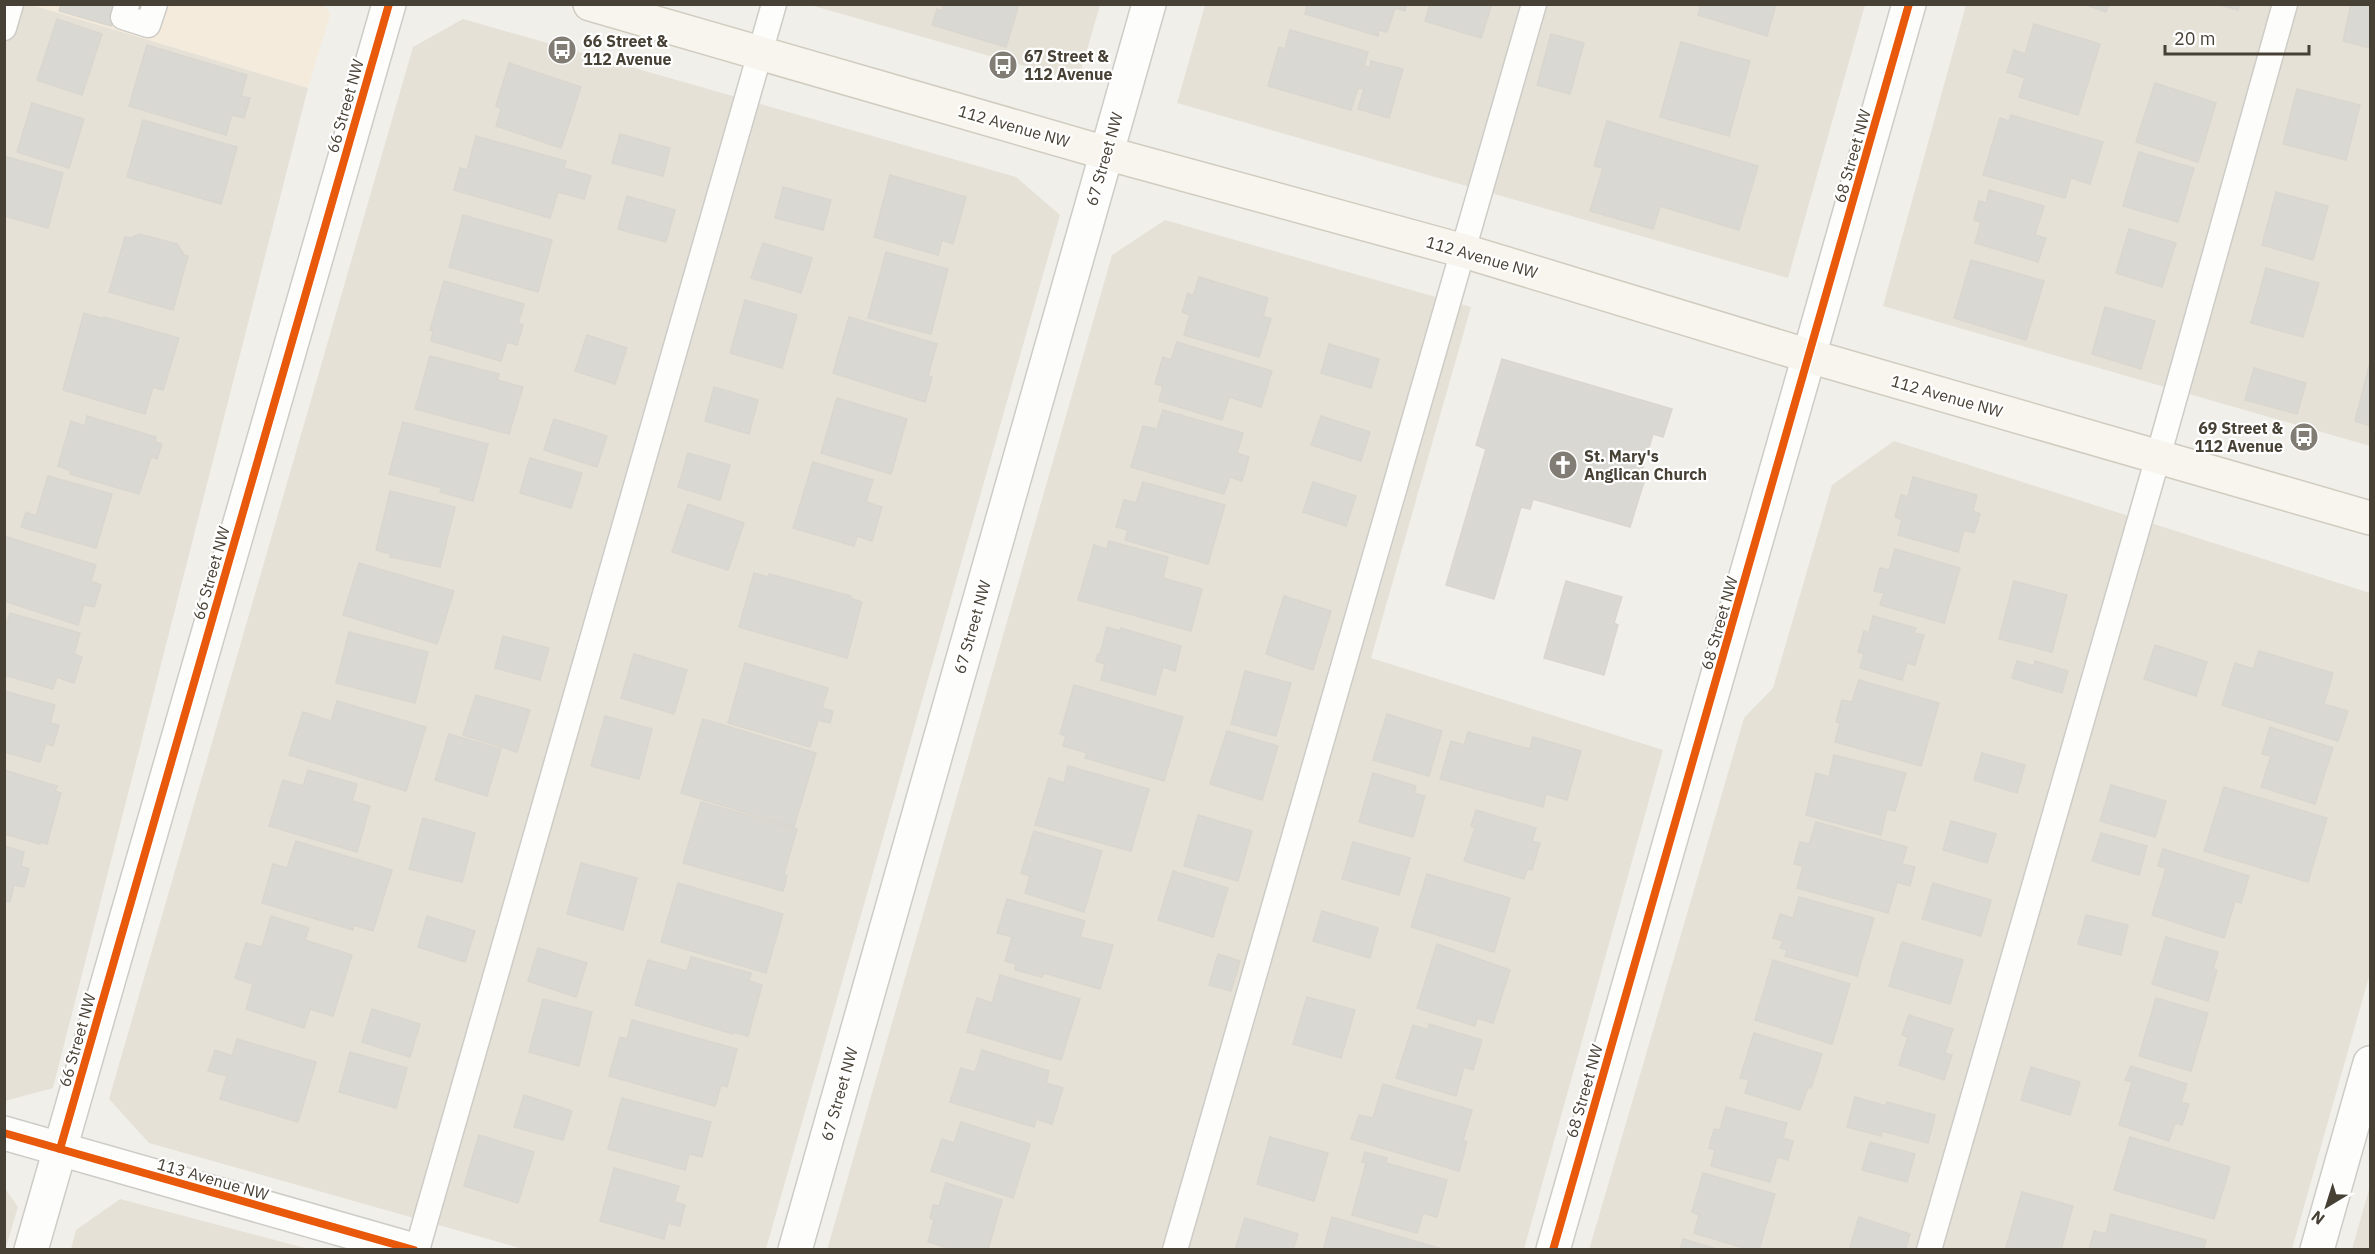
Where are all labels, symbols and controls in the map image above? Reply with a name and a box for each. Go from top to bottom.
scale bar [2165,18,2309,56]
text: 20 m [2174,27,2216,50]
place label: 66 Street & 112 Avenue [583,31,672,69]
bus stop icon: 66 Street & 112 Avenue [546,34,578,66]
place label: 67 Street & 112 Avenue [1024,46,1113,84]
bus stop icon: 67 Street & 112 Avenue [987,49,1019,81]
street label: 66 Street NW [322,57,368,155]
street label: 112 Avenue NW [956,100,1072,152]
street label: 68 Street NW [1829,107,1875,205]
street label: 67 Street NW [1081,110,1127,208]
street label: 112 Avenue NW [1424,231,1540,283]
street label: 112 Avenue NW [1889,370,2005,422]
place label: 69 Street & 112 Avenue [2194,418,2283,456]
bus stop icon: 69 Street & 112 Avenue [2288,421,2320,453]
place label: St. Mary's Anglican Church [1584,446,1707,484]
church icon: St. Mary's Anglican Church [1547,449,1579,481]
street label: 66 Street NW [188,524,234,622]
street label: 68 Street NW [1696,574,1742,672]
street label: 67 Street NW [949,578,995,676]
street label: 66 Street NW [54,991,100,1089]
street label: 68 Street NW [1561,1042,1607,1140]
street label: 67 Street NW [816,1045,862,1143]
street label: 113 Avenue NW [155,1153,271,1205]
north arrow [2297,1176,2357,1236]
text: N [2307,1206,2328,1229]

